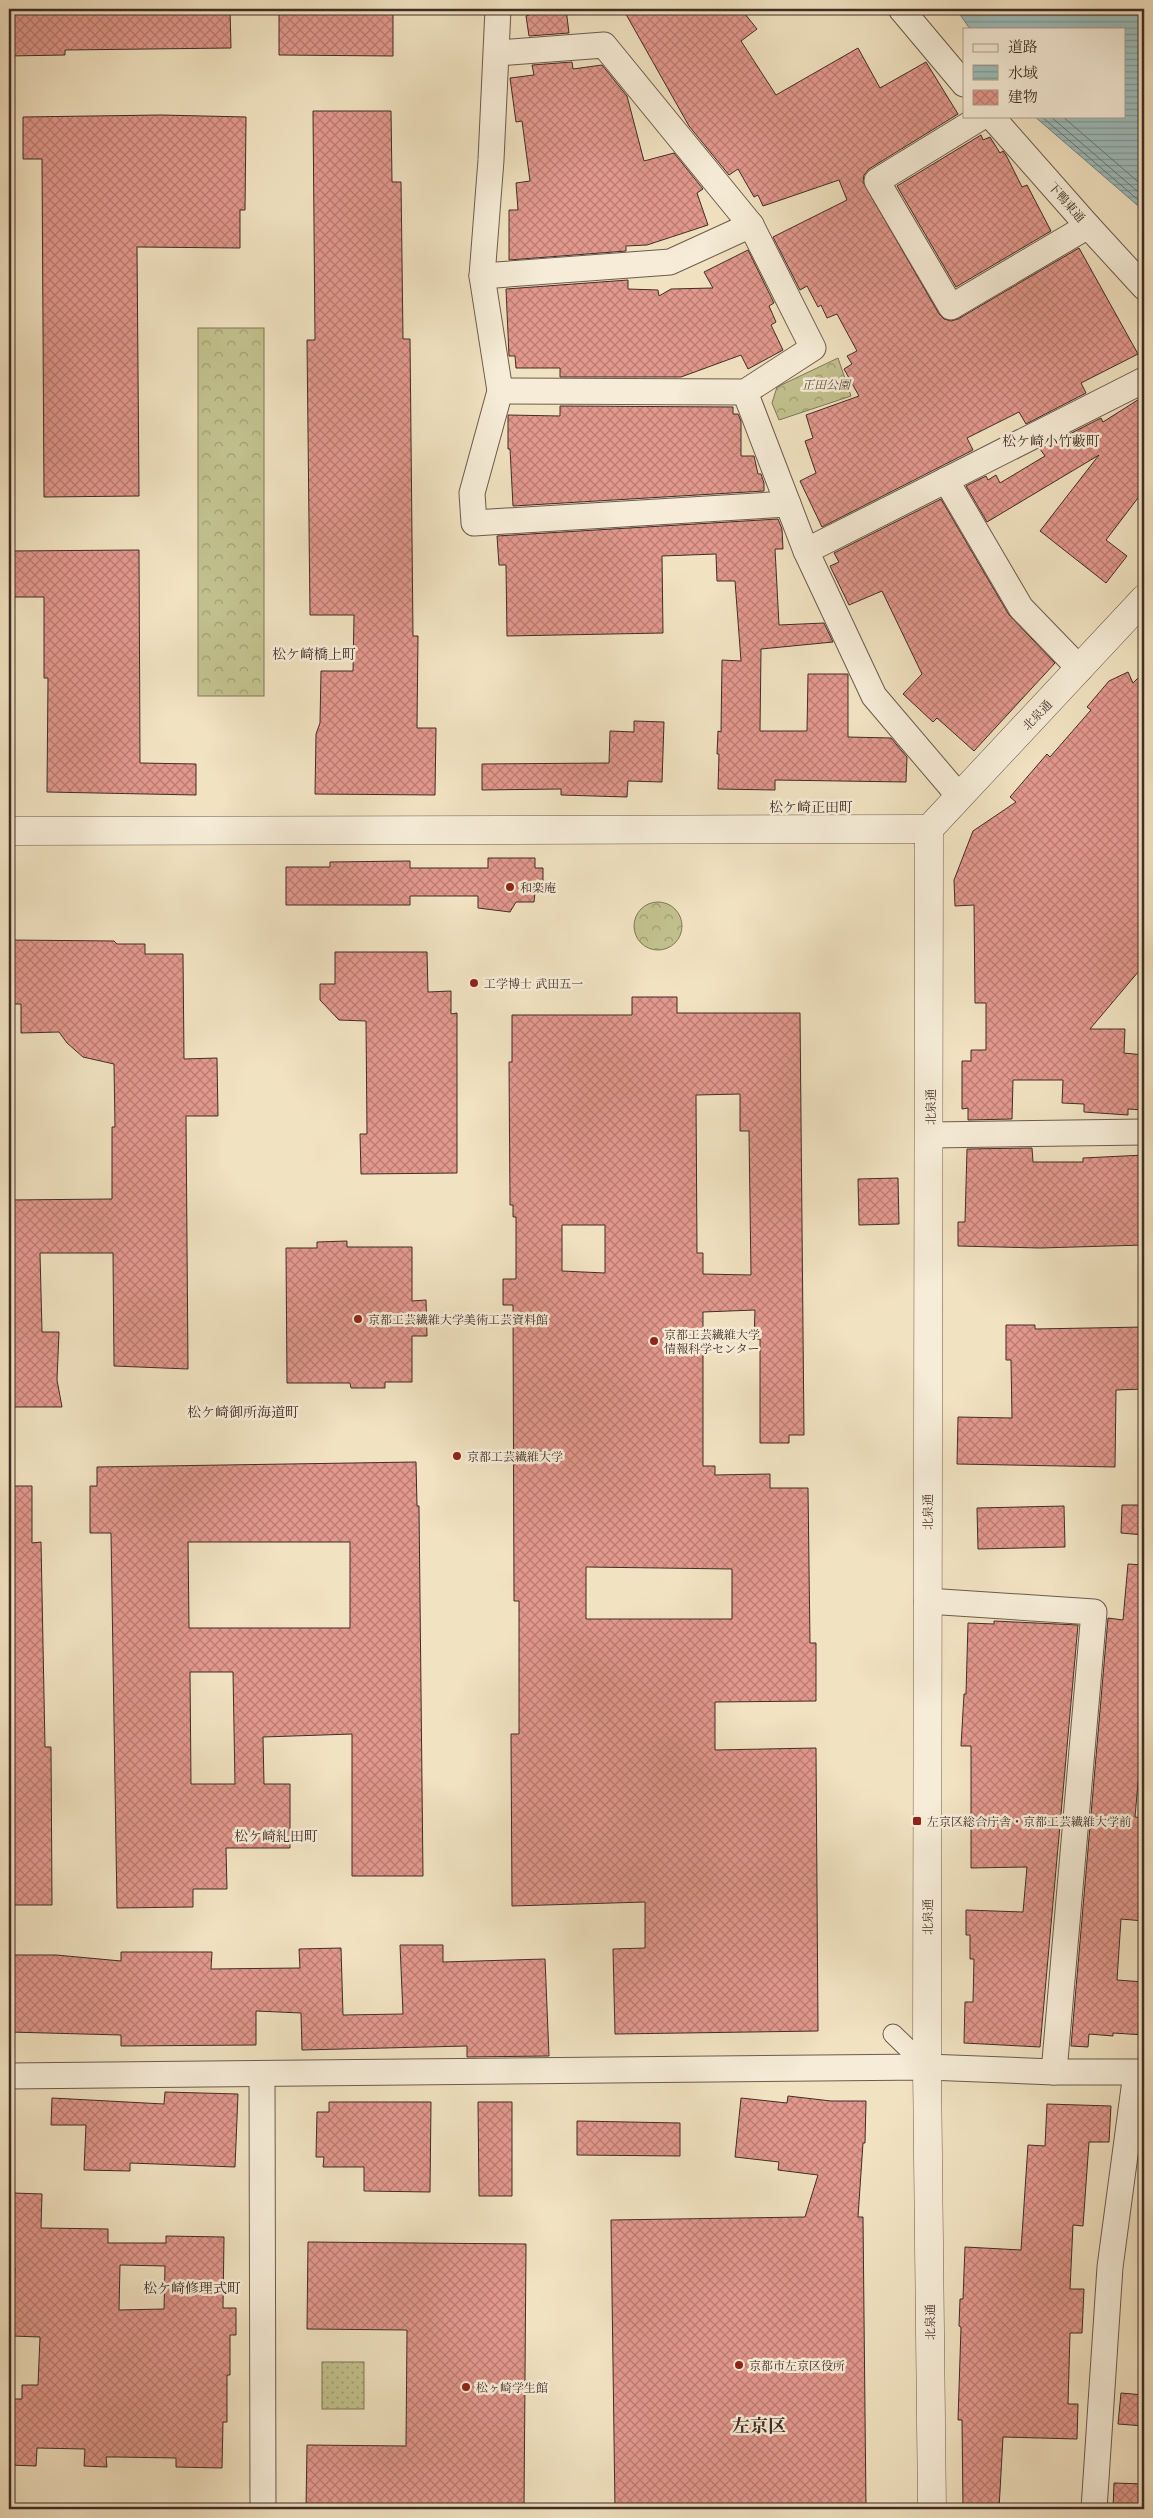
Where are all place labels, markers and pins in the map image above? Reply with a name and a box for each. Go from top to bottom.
place label: 和楽庵 [520,880,556,895]
marker: 和楽庵 [504,881,516,893]
place label: 工学博士 武田五一 [484,976,583,991]
marker: 工学博士 武田五一 [468,977,480,989]
place label: 京都工芸繊維大学美術工芸資料館 [368,1312,548,1327]
marker: 京都工芸繊維大学美術工芸資料館 [352,1313,364,1325]
place label: 京都工芸繊維大学 情報科学センター [664,1327,760,1356]
marker: 京都工芸繊維大学 情報科学センター [648,1335,660,1347]
place label: 京都工芸繊維大学 [467,1449,563,1464]
marker: 京都工芸繊維大学 [451,1450,463,1462]
place label: 左京区総合庁舎・京都工芸繊維大学前 [927,1814,1131,1829]
marker: 左京区総合庁舎・京都工芸繊維大学前 [911,1815,923,1827]
place label: 京都市左京区役所 [749,2358,845,2373]
marker: 京都市左京区役所 [733,2359,745,2371]
place label: 松ヶ崎学生館 [476,2380,548,2395]
marker: 松ヶ崎学生館 [460,2381,472,2393]

